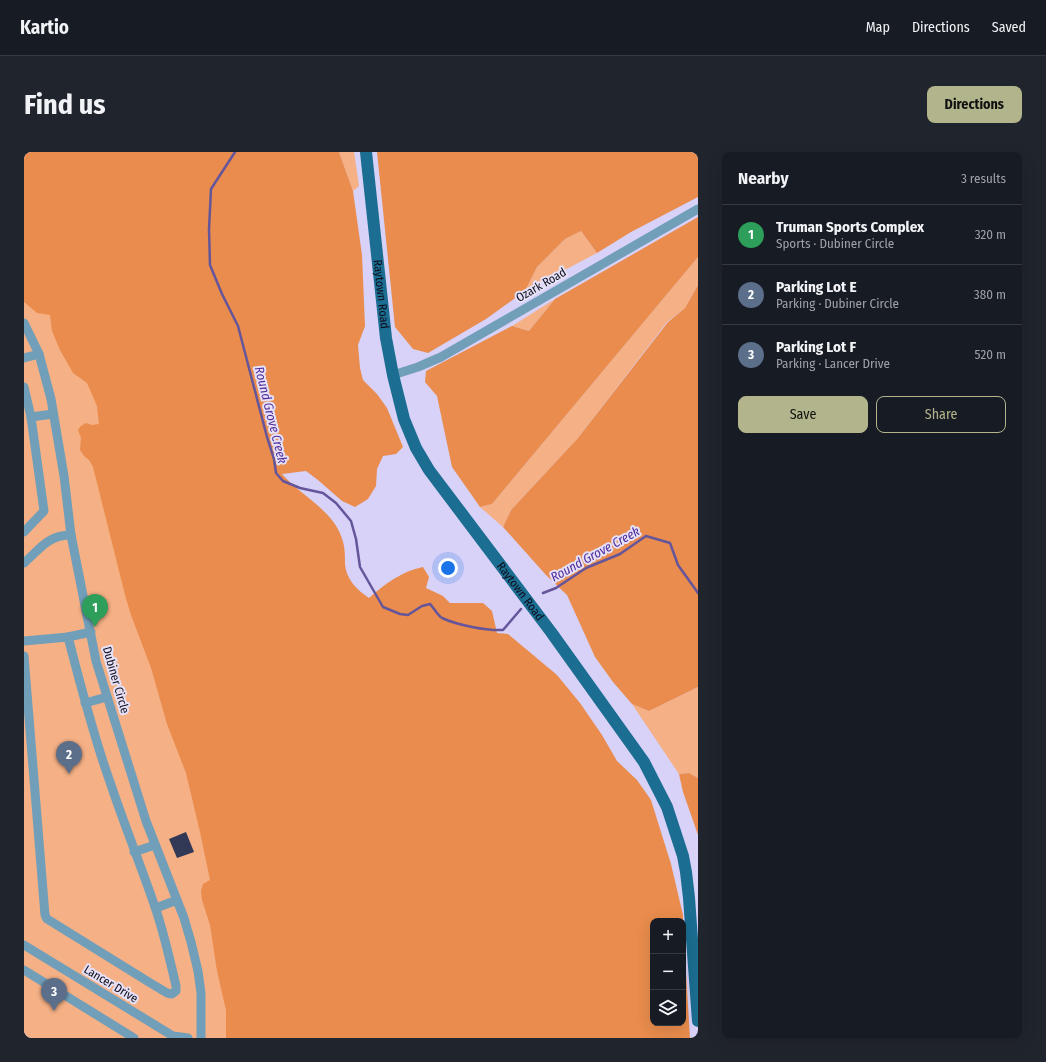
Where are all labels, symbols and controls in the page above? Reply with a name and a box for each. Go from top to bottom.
text: Kartio [20,16,69,39]
text: Map [866,19,890,36]
text: Directions [912,19,970,36]
text: Saved [992,19,1026,36]
button: Directions [927,86,1022,123]
text: Find us [24,88,106,121]
text: Nearby [738,168,789,189]
text: 3 results [961,171,1006,186]
text: Truman Sports Complex [776,218,924,236]
text: 1 [748,227,754,242]
text: 320 m [975,227,1006,242]
text: Sports · Dubiner Circle [776,236,894,251]
street label: Raytown Road [371,259,392,329]
street label: Ozark Road [514,265,568,305]
text: Parking Lot E [776,278,857,296]
text: 2 [748,287,754,302]
text: 380 m [974,287,1006,302]
text: Parking · Dubiner Circle [776,296,899,311]
text: Parking Lot F [776,338,856,356]
text: 3 [748,347,754,362]
text: 520 m [975,347,1006,362]
text: Parking · Lancer Drive [776,356,890,371]
water label: Round Grove Creek [252,365,290,466]
button: Save [738,396,868,433]
button: Share [876,396,1006,433]
water label: Round Grove Creek [548,523,643,585]
your location [438,558,458,578]
street label: Raytown Road [494,559,547,623]
pin: 1 [82,594,108,627]
street label: Dubiner Circle [100,645,132,715]
pin: 2 [56,741,82,774]
map controls [650,918,686,1026]
button: + [650,918,686,954]
button: − [650,954,686,990]
street label: Lancer Drive [81,962,141,1006]
pin: 3 [41,978,67,1011]
button: layers [650,990,686,1026]

